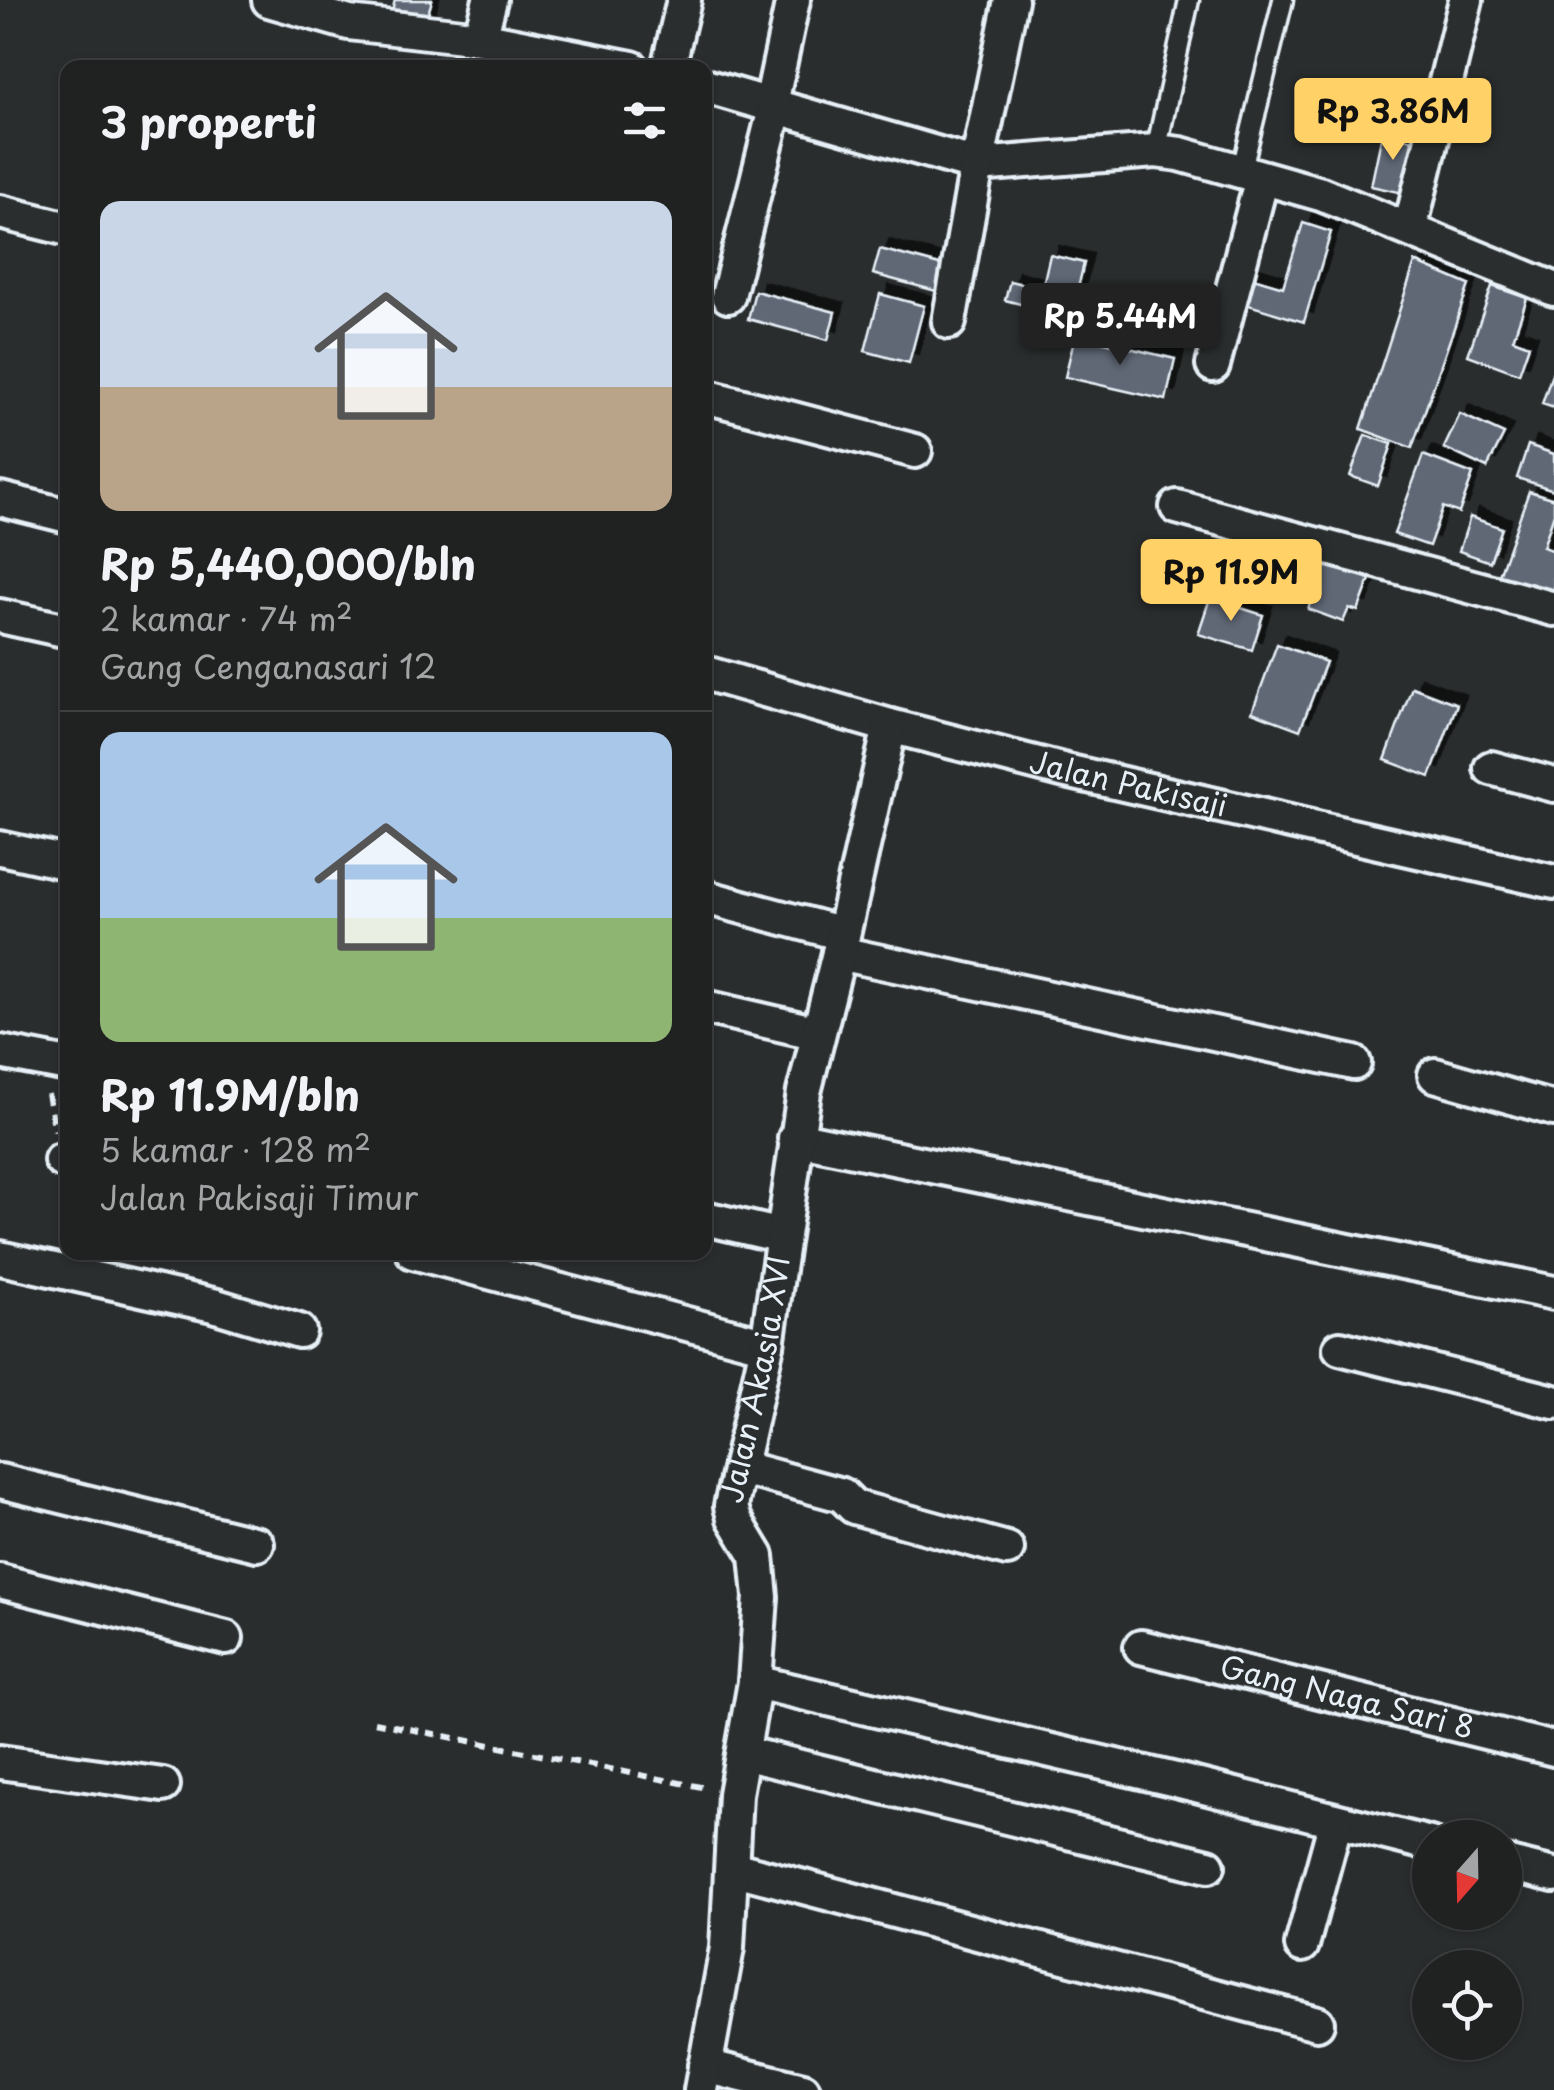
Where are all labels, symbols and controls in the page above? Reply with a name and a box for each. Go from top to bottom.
pin: Rp 3.86M [1290,78,1496,163]
text: Rp 3.86M [1316,86,1470,134]
text: 3 properti [100,89,317,152]
icon: filters [617,93,672,148]
icon: home [296,266,476,446]
pin: Rp 5.44M [1017,283,1223,368]
text: Rp 5.44M [1043,291,1197,339]
text: Rp 5,440,000/bln [100,531,476,594]
pin: Rp 11.9M [1128,539,1334,624]
text: Rp 11.9M [1163,547,1299,595]
text: 2 kamar · 74 m² [100,594,353,642]
text: Gang Cenganasari 12 [100,642,436,690]
street label: Jalan Pakisaji [1025,738,1232,827]
icon: home [296,797,476,977]
text: Rp 11.9M/bln [100,1062,360,1125]
text: 5 kamar · 128 m² [100,1125,371,1173]
text: Jalan Pakisaji Timur [100,1173,418,1221]
street label: Jalan Akasia XVI [707,1252,800,1507]
street label: Gang Naga Sari 8 [1216,1642,1479,1748]
north arrow [1412,1820,1522,1930]
map controls [1412,1820,1522,2060]
button: locate [1412,1950,1522,2060]

